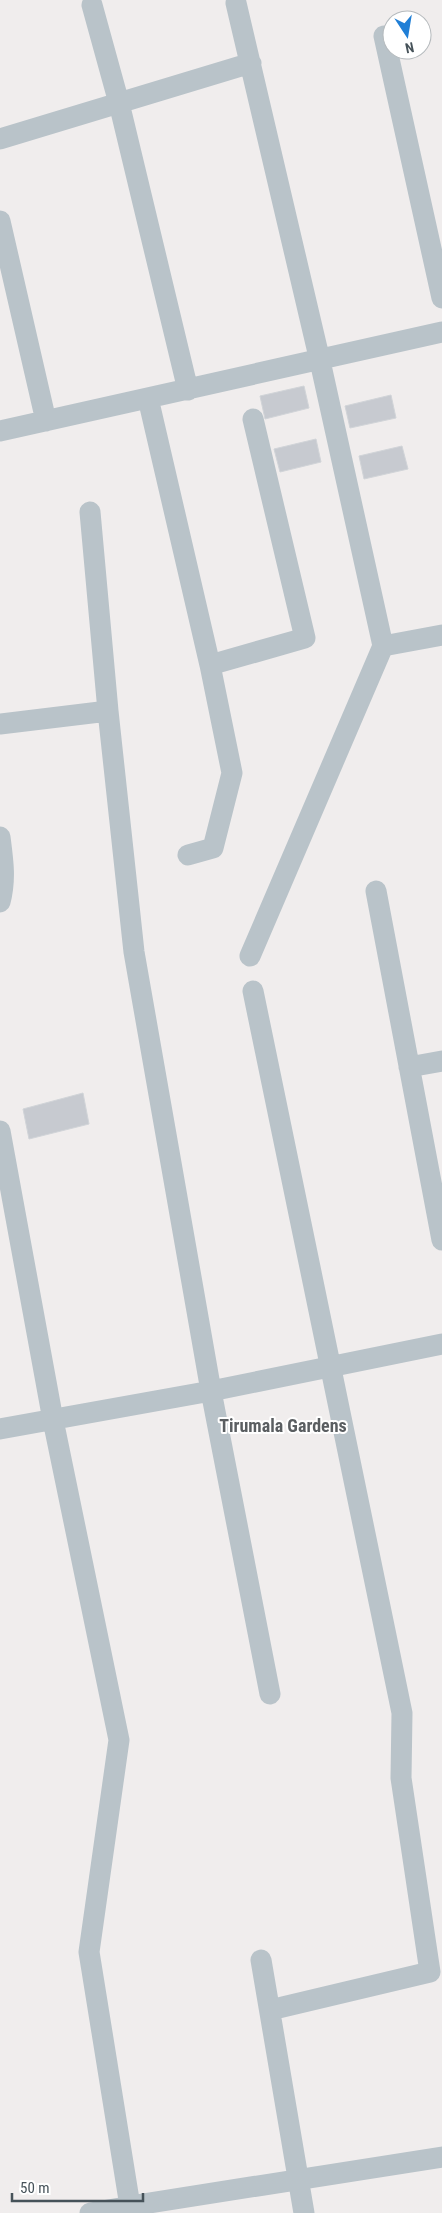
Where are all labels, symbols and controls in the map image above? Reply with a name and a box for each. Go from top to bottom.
north arrow [382,10,432,60]
text: N [404,39,416,56]
district label: Tirumala Gardens [219,1415,347,1436]
scale bar [12,2170,144,2202]
text: 50 m [20,2179,50,2197]

